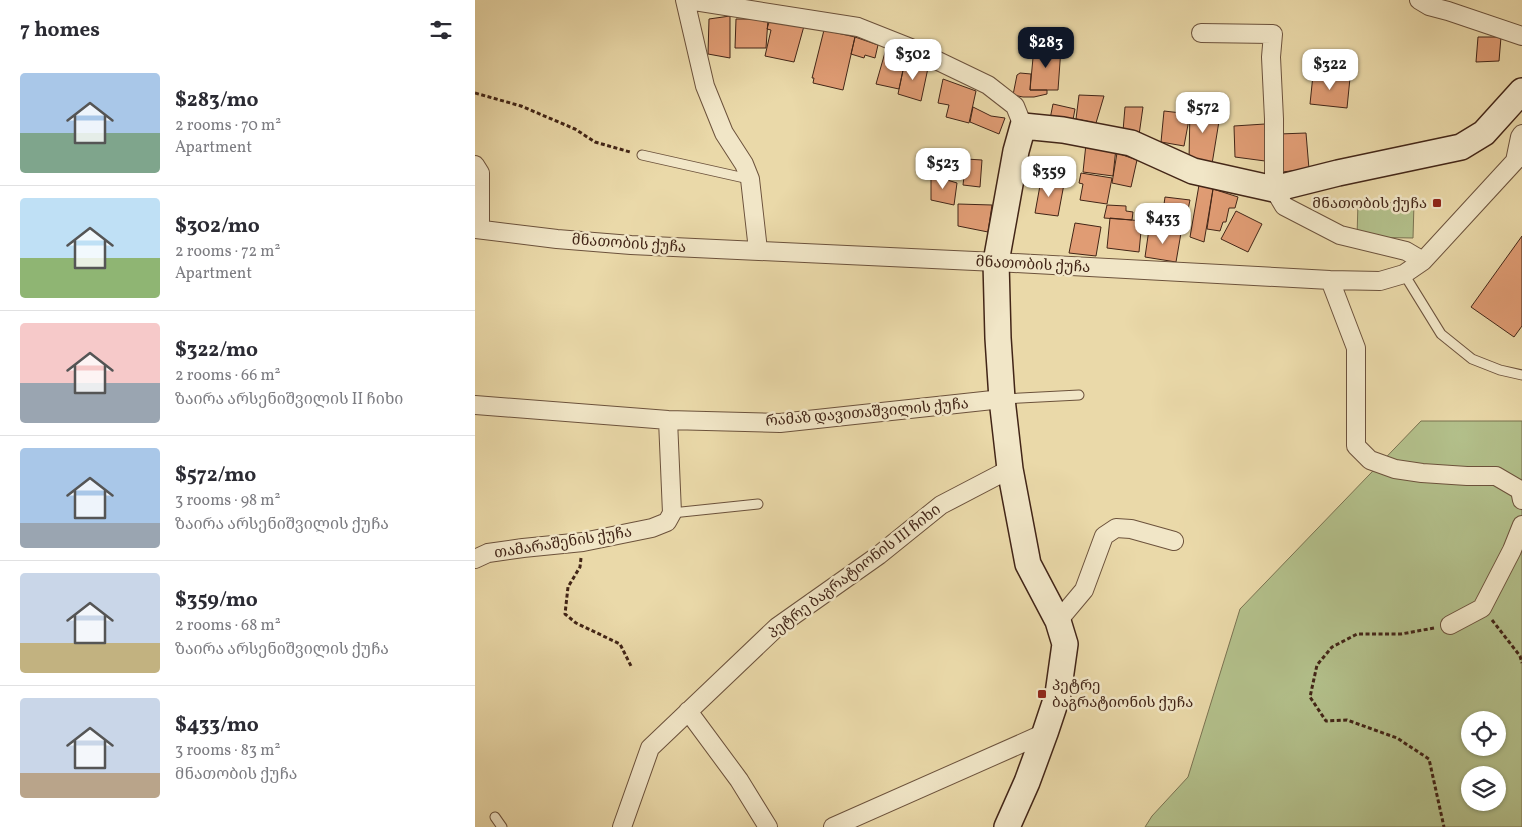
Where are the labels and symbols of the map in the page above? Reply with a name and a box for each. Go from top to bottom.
pin: $283 [1016,27,1076,69]
pin: $302 [883,38,943,81]
pin: $322 [1300,48,1360,91]
pin: $572 [1173,92,1233,134]
pin: $523 [913,148,973,190]
pin: $359 [1019,156,1079,198]
place label: მნათობის ქუჩა [1312,194,1427,215]
marker: მნათობის ქუჩა [1431,197,1443,209]
pin: $433 [1133,202,1193,245]
street label: მნათობის ქუჩა [571,230,687,259]
street label: მნათობის ქუჩა [975,252,1091,279]
street label: რამაზ დავითაშვილის ქუჩა [765,394,970,433]
street label: პეტრე ბაგრატიონის III ჩიხი [764,500,946,644]
street label: თამარაშენის ქუჩა [493,522,634,565]
place label: პეტრე ბაგრატიონის ქუჩა [1052,676,1193,714]
marker: პეტრე ბაგრატიონის ქუჩა [1036,688,1048,700]

